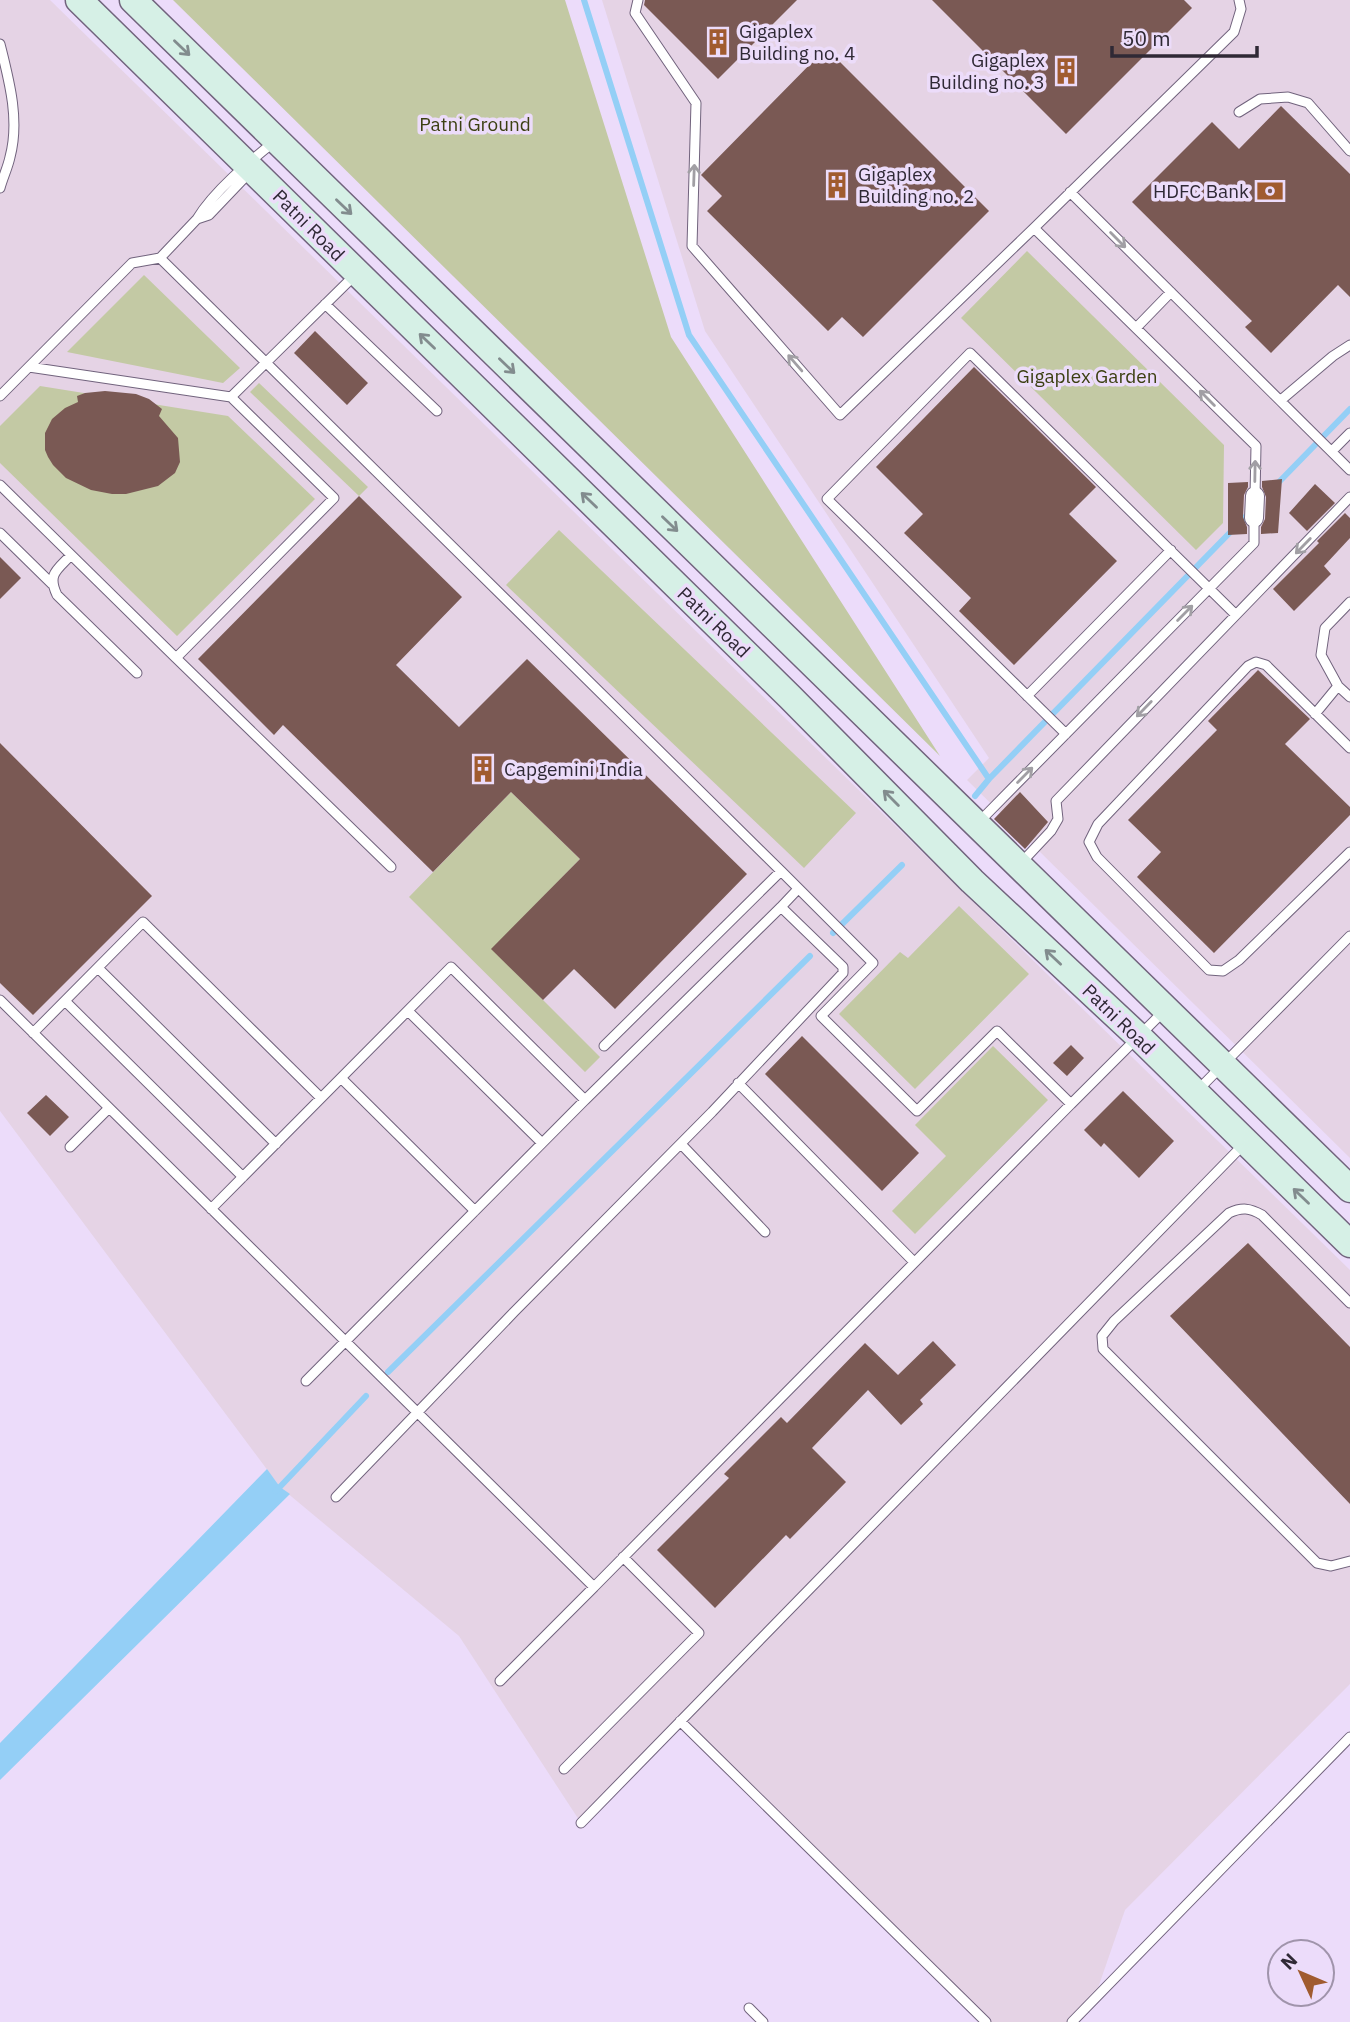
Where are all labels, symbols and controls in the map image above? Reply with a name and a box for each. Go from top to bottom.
scale bar [1112,14,1257,58]
place label: Gigaplex Building no. 4 [739,19,855,65]
text: 50 m [1122,24,1171,52]
building icon: Gigaplex Building no. 4 [703,27,733,57]
one-way arrow [173,39,190,56]
place label: Gigaplex Building no. 3 [929,48,1045,94]
building icon: Gigaplex Building no. 3 [1051,56,1081,86]
park label: Patni Ground [419,112,531,136]
place label: Gigaplex Building no. 2 [858,162,974,208]
one-way arrow [688,164,701,187]
building icon: Gigaplex Building no. 2 [822,170,852,200]
bank icon: HDFC Bank [1255,176,1285,206]
place label: HDFC Bank [1153,179,1249,203]
street label: Patni Road [268,184,350,266]
one-way arrow [336,198,353,215]
one-way arrow [1109,232,1126,249]
one-way arrow [419,332,436,349]
one-way arrow [787,355,803,373]
one-way arrow [498,358,515,375]
park label: Gigaplex Garden [1016,364,1158,388]
one-way arrow [1199,390,1216,407]
one-way arrow [1249,460,1262,483]
one-way arrow [581,492,598,509]
one-way arrow [662,516,679,533]
one-way arrow [1294,537,1311,554]
street label: Patni Road [673,581,755,663]
one-way arrow [1177,604,1194,621]
one-way arrow [1136,701,1153,718]
building icon: Capgemini India [468,754,498,784]
place label: Capgemini India [504,757,643,781]
one-way arrow [1017,766,1034,783]
one-way arrow [882,790,899,807]
one-way arrow [1045,948,1062,965]
street label: Patni Road [1078,978,1160,1060]
one-way arrow [1293,1188,1310,1205]
north arrow [1266,1938,1336,2008]
text: N [1275,1948,1302,1974]

